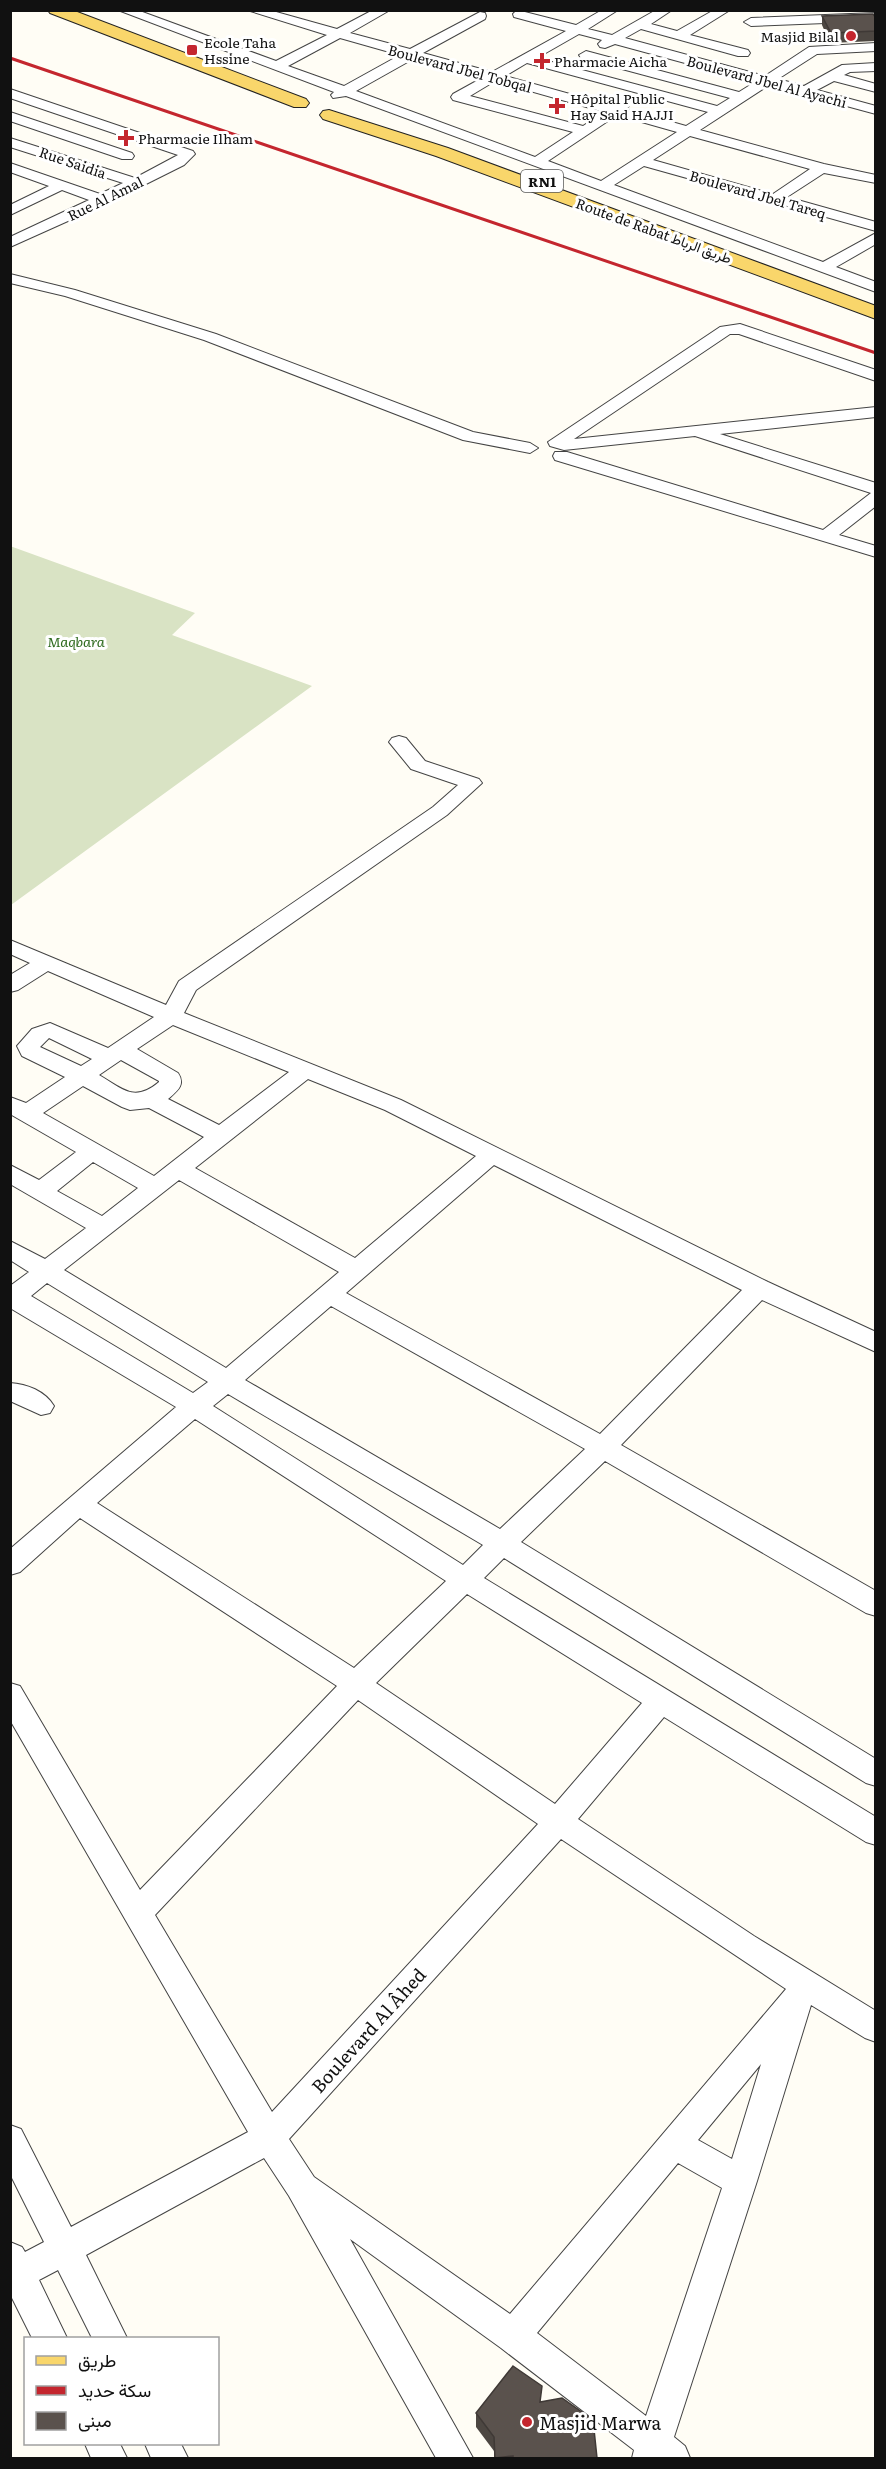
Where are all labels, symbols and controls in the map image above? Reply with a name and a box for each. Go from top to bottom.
place label: Masjid Bilal [760,26,839,46]
marker: Masjid Bilal [844,29,858,43]
place label: Ecole Taha Hssine [204,32,277,68]
street label: Boulevard Jbel Tobqal [386,39,534,97]
marker: Ecole Taha Hssine [185,43,199,57]
street label: Boulevard Jbel Al Ayachi [685,50,850,112]
place label: Pharmacie Aicha [554,51,668,71]
marker: Pharmacie Aicha [535,54,549,68]
place label: Hôpital Public Hay Said HAJJI [570,88,674,124]
marker: Hôpital Public Hay Said HAJJI [548,97,566,115]
place label: Pharmacie Ilham [138,128,254,148]
marker: Pharmacie Ilham [119,131,133,145]
street label: Rue Saidia [37,141,110,183]
street label: Boulevard Jbel Tareq [688,165,829,223]
road number: RN1 [521,170,563,192]
street label: Rue Al Amal [64,171,147,225]
street label: Route de Rabat طريق الرباط [573,192,735,268]
park label: Maqbara [47,631,105,651]
street label: Boulevard Al Âhed [305,1962,431,2098]
legend [24,2337,219,2445]
text: طريق [78,2346,116,2373]
text: سكة حديد [78,2376,151,2403]
text: مبنى [78,2406,112,2433]
place label: Masjid Marwa [539,2409,662,2436]
marker: Masjid Marwa [520,2415,534,2429]

